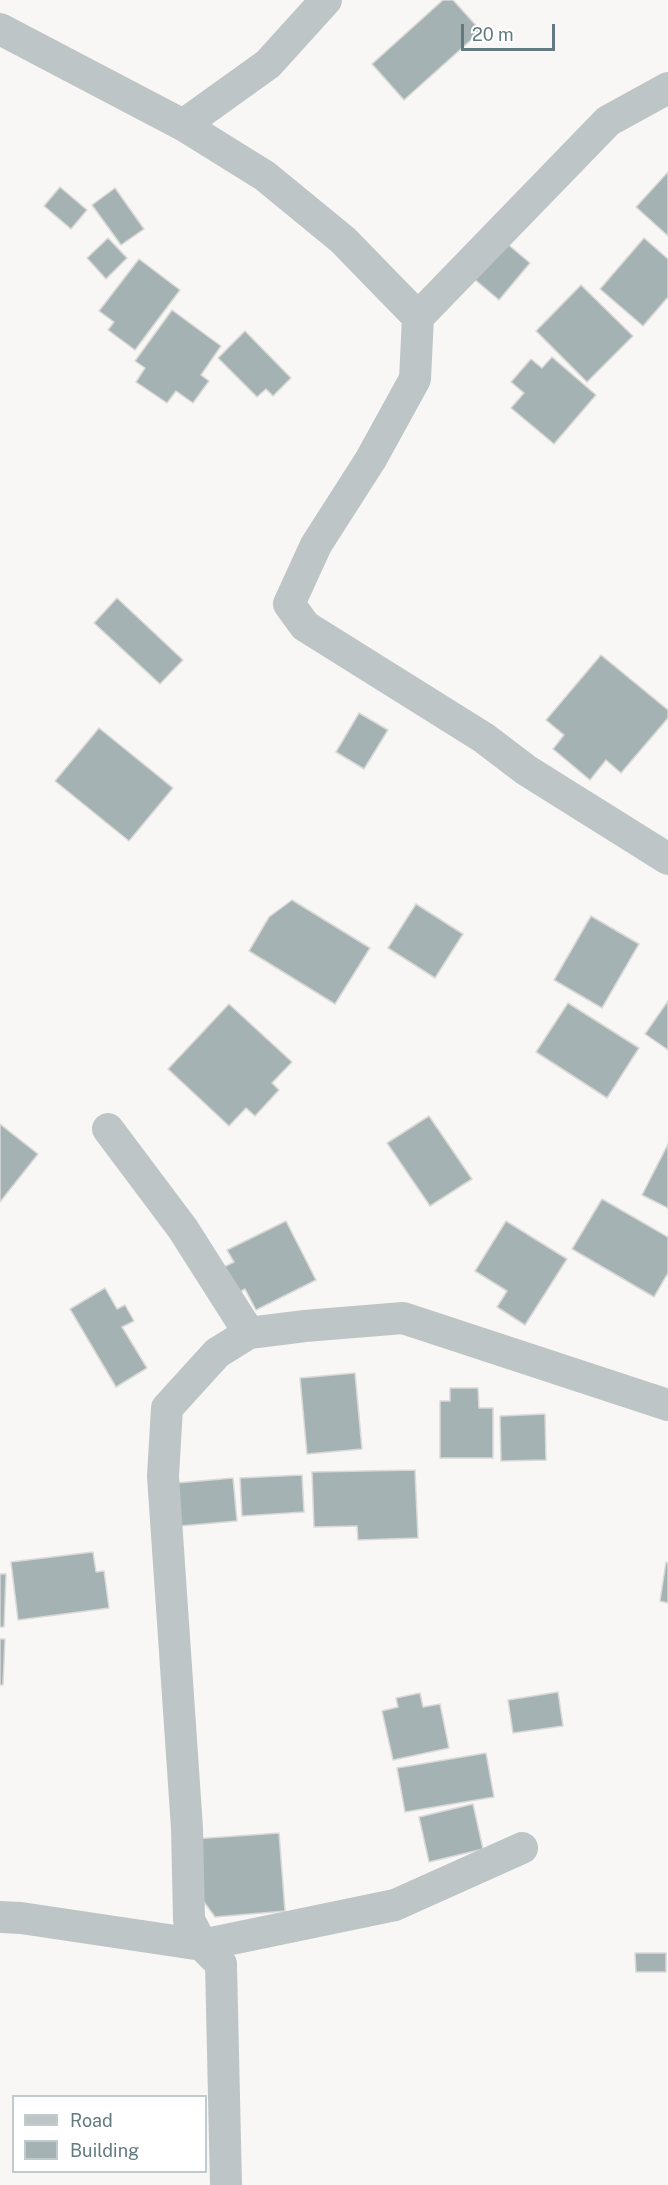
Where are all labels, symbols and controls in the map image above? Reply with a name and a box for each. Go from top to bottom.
scale bar [464,12,558,50]
text: 20 m [472,24,514,45]
legend [12,2095,207,2173]
text: Road [70,2110,113,2131]
text: Building [70,2140,139,2161]

